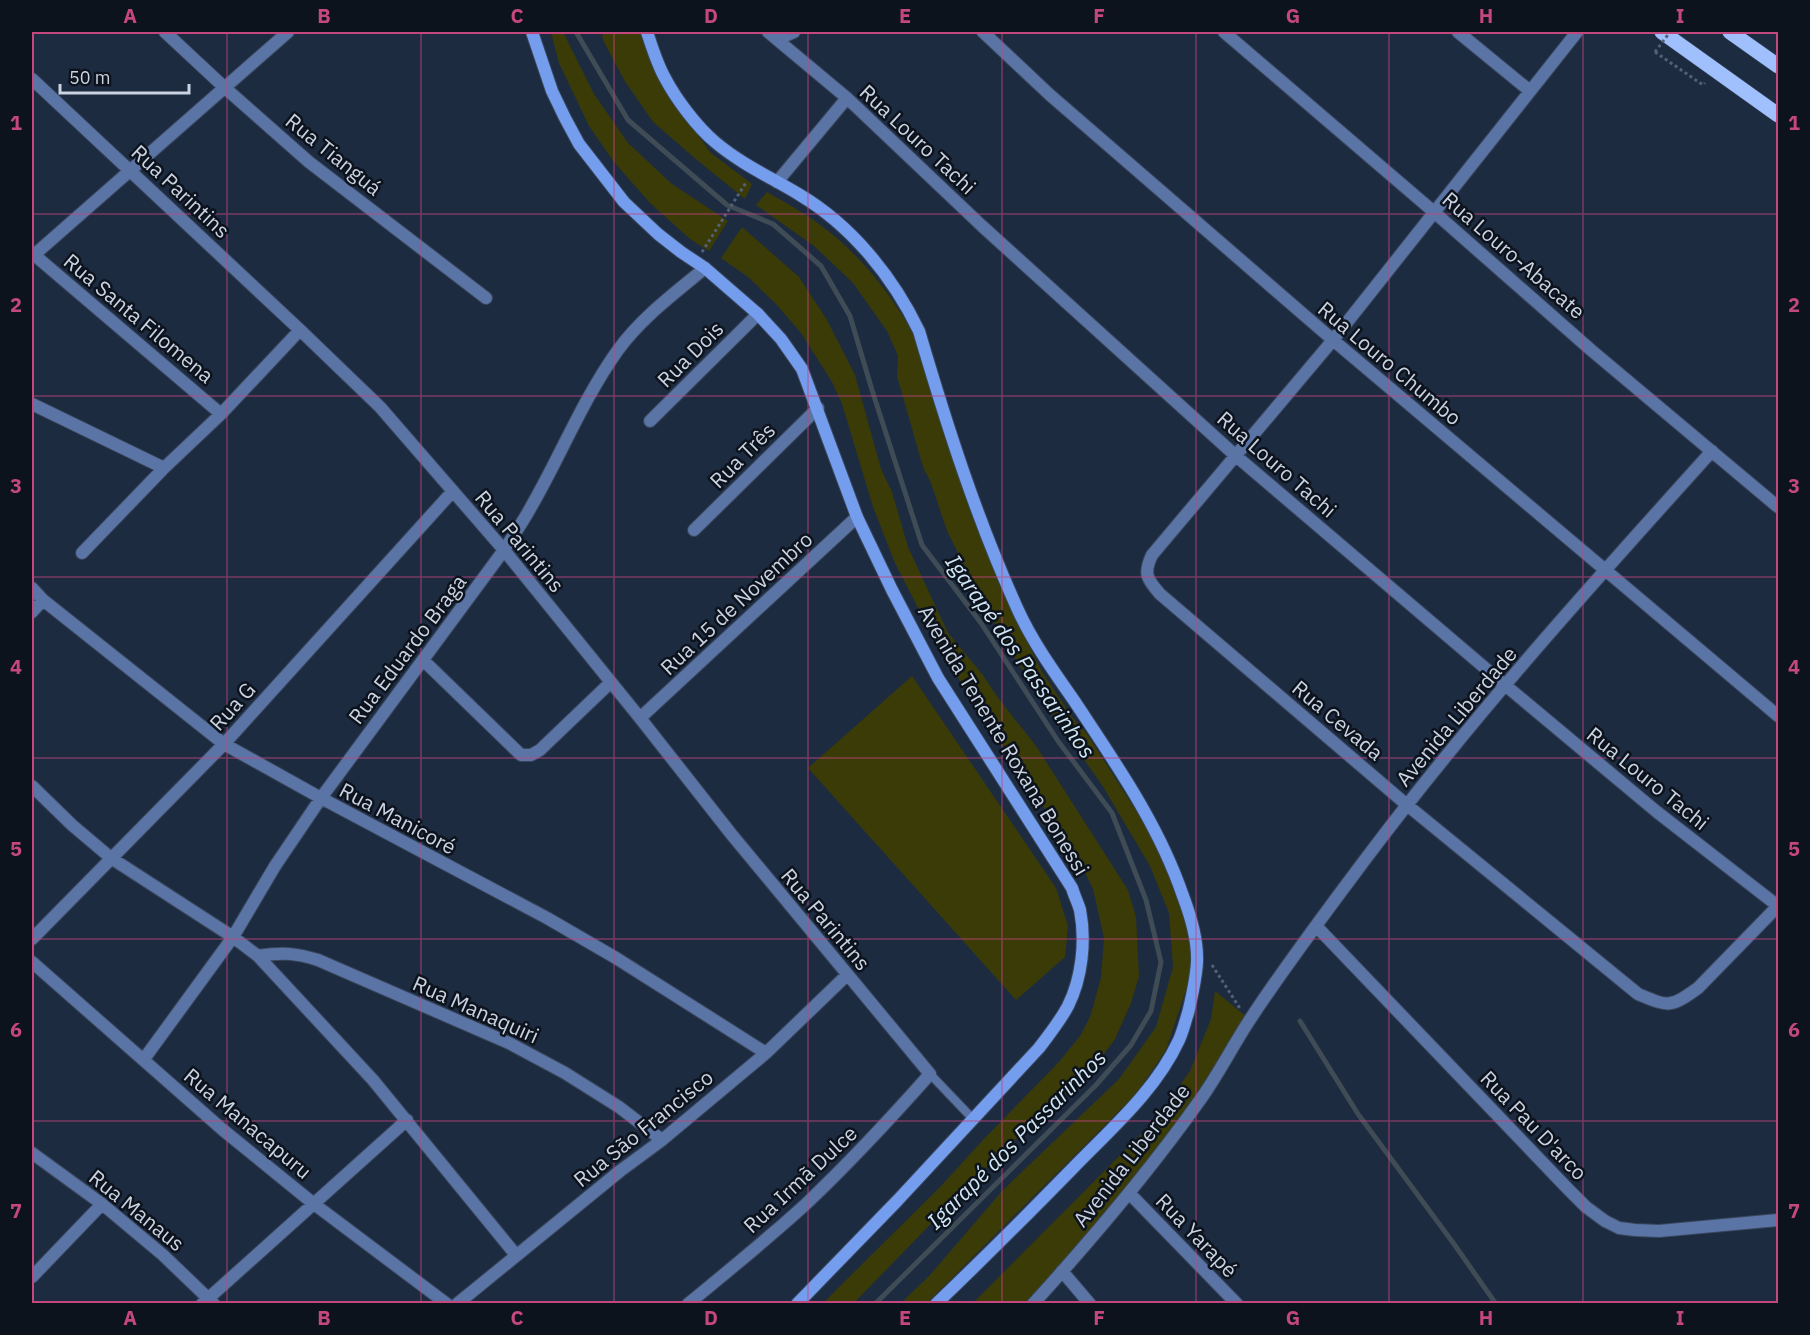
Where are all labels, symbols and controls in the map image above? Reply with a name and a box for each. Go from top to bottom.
text: A [123,2,137,29]
text: B [317,2,331,29]
text: C [510,2,524,29]
text: D [704,2,718,29]
text: E [899,2,911,29]
text: F [1093,2,1105,29]
text: G [1286,2,1300,29]
text: H [1479,2,1493,29]
text: I [1676,2,1684,29]
scale bar [60,57,189,95]
text: 50 m [69,66,111,89]
street label: Rua Louro Tachi [854,78,982,200]
street label: Rua Tianguá [280,107,388,201]
text: 1 [10,109,22,136]
text: 1 [1788,109,1800,136]
street label: Rua Parintins [126,138,236,244]
street label: Rua Louro-Abacate [1437,185,1591,325]
street label: Rua Santa Filomena [58,247,220,389]
text: 2 [10,291,22,318]
text: 2 [1788,291,1800,318]
street label: Rua Louro Chumbo [1312,295,1468,431]
street label: Rua Dois [651,315,729,393]
street label: Rua Louro Tachi [1211,404,1343,524]
street label: Rua Três [703,416,781,494]
text: 3 [10,472,22,499]
text: 3 [1788,472,1800,499]
street label: Rua Parintins [469,484,571,598]
street label: Rua 15 de Novembro [654,525,818,681]
water label: Igarapé dos Passarinhos [940,548,1102,764]
street label: Rua Eduardo Braga [342,569,472,729]
street label: Avenida Tenente Roxana Bonessi [912,600,1096,880]
street label: Avenida Liberdade [1389,640,1523,792]
text: 4 [10,653,22,680]
text: 4 [1788,653,1800,680]
street label: Rua Cevada [1287,674,1389,766]
street label: Rua G [203,676,261,736]
street label: Rua Louro Tachi [1581,720,1715,836]
street label: Rua Manicoré [335,776,461,860]
text: 5 [10,835,22,862]
text: 5 [1788,835,1800,862]
street label: Rua Parintins [775,862,877,976]
street label: Rua Manaquiri [409,969,543,1049]
text: 6 [10,1016,22,1043]
text: 6 [1788,1016,1800,1043]
water label: Igarapé dos Passarinhos [920,1043,1112,1235]
street label: Rua Manacapuru [178,1061,318,1185]
street label: Rua São Francisco [567,1063,719,1193]
street label: Rua Pau D'arco [1475,1064,1593,1186]
street label: Avenida Liberdade [1066,1078,1196,1232]
street label: Rua Irmã Dulce [737,1119,863,1239]
street label: Rua Manaus [83,1163,191,1257]
street label: Rua Yarapé [1150,1187,1244,1283]
text: 7 [10,1197,22,1224]
text: 7 [1788,1197,1800,1224]
text: A [123,1304,137,1331]
text: B [317,1304,331,1331]
text: C [510,1304,524,1331]
text: D [704,1304,718,1331]
text: E [899,1304,911,1331]
text: F [1093,1304,1105,1331]
text: G [1286,1304,1300,1331]
text: H [1479,1304,1493,1331]
text: I [1676,1304,1684,1331]

